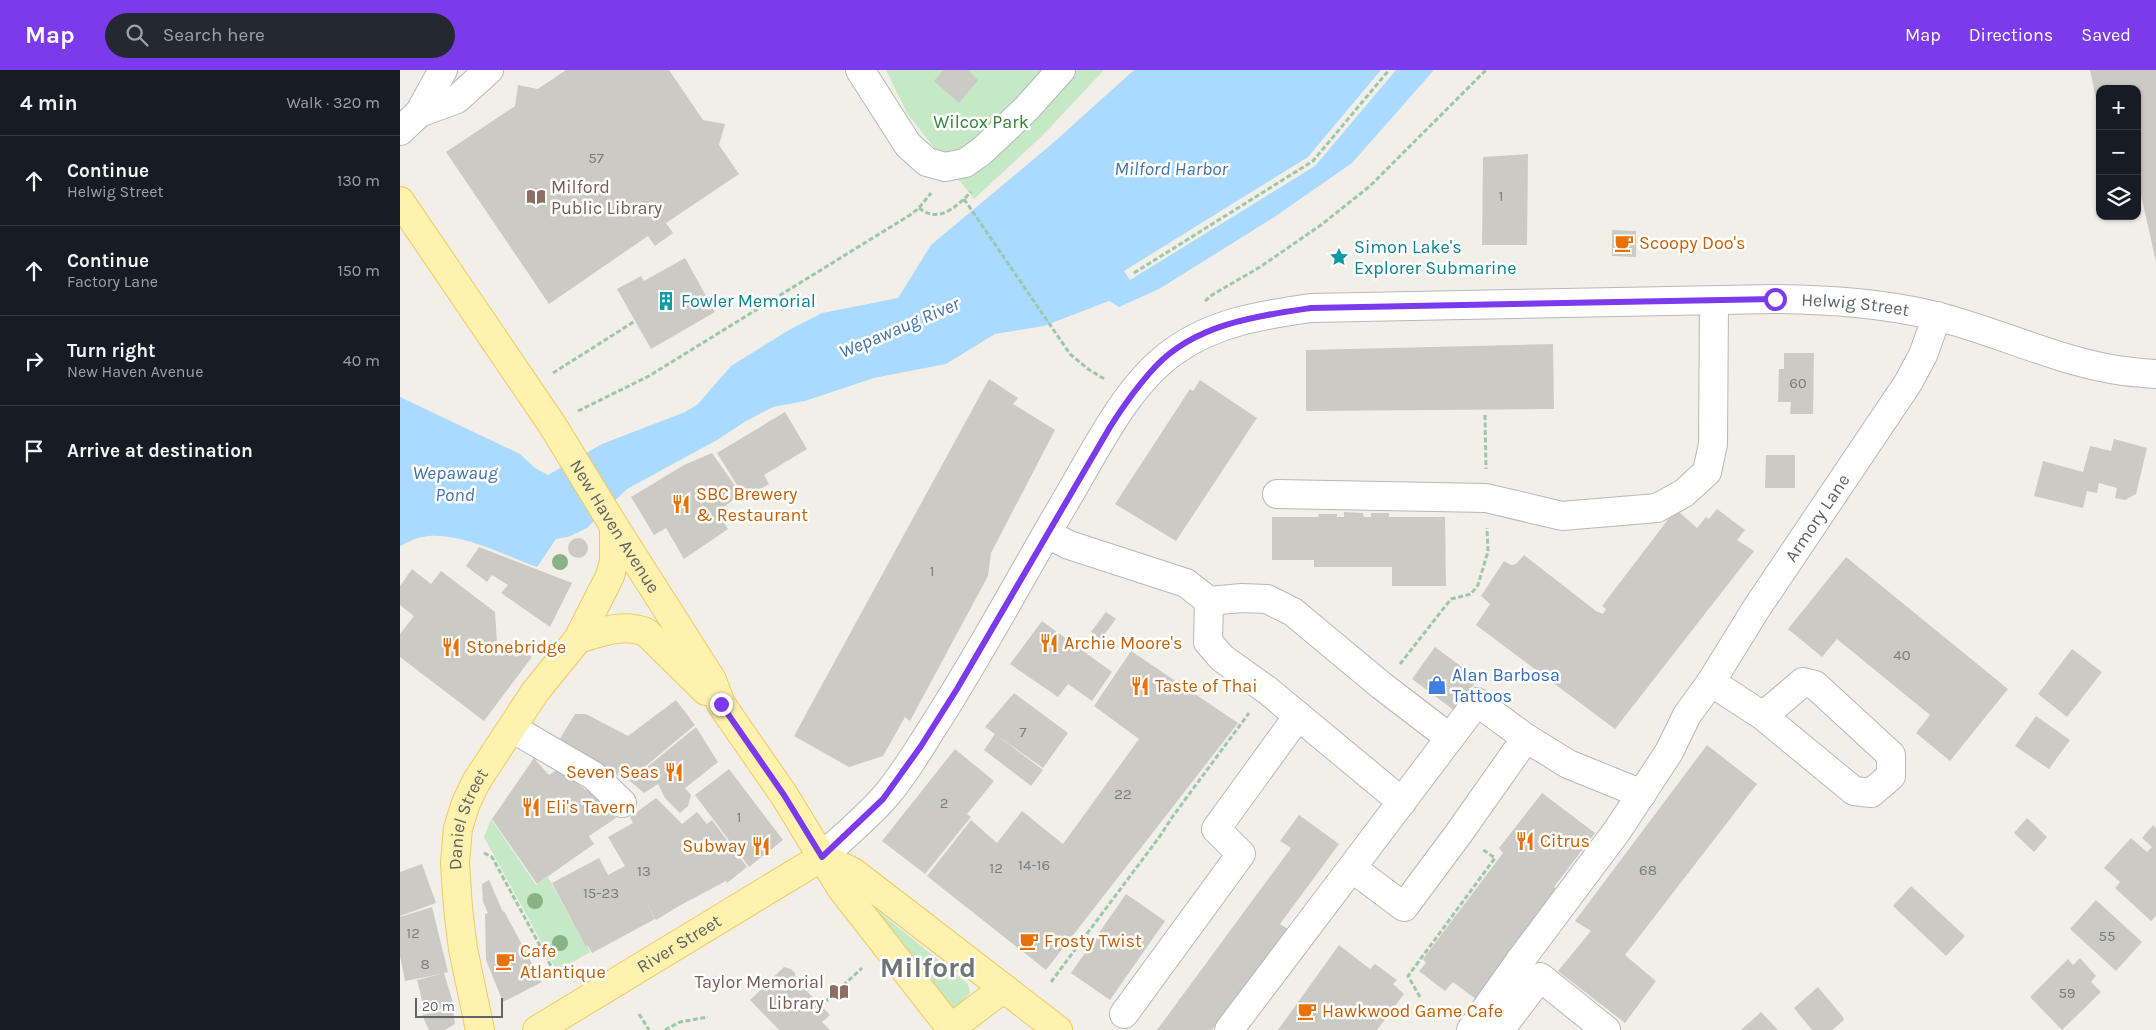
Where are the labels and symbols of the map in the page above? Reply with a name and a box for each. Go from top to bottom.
park label: Wilcox Park [933,111,1029,133]
house number: 57 [588,149,604,167]
water label: Milford Harbor [1114,158,1229,180]
place label: Milford Public Library [551,176,663,219]
library icon: Milford Public Library [525,186,547,208]
house number: 1 [1499,187,1503,205]
cafe icon: Scoopy Doo's [1613,232,1635,254]
place label: Scoopy Doo's [1639,232,1745,254]
place label: Simon Lake's Explorer Submarine [1354,236,1516,279]
place icon: Simon Lake's Explorer Submarine [1328,246,1350,268]
route start [1764,288,1787,311]
street label: Helwig Street [1801,289,1911,321]
building icon: Fowler Memorial [655,290,677,312]
place label: Fowler Memorial [681,290,816,312]
water label: Wepawaug River [836,292,964,363]
house number: 60 [1789,374,1807,392]
street label: New Haven Avenue [565,455,665,597]
water label: Wepawaug Pond [412,462,499,506]
street label: Armory Lane [1780,470,1855,566]
place label: SBC Brewery & Restaurant [696,483,808,526]
restaurant icon: SBC Brewery & Restaurant [670,493,692,515]
house number: 1 [930,562,934,580]
restaurant icon: Archie Moore's [1038,632,1060,654]
place label: Archie Moore's [1064,632,1182,654]
restaurant icon: Stonebridge [440,636,462,658]
place label: Stonebridge [466,636,566,658]
house number: 40 [1893,646,1911,664]
place label: Alan Barbosa Tattoos [1452,664,1560,707]
shop icon: Alan Barbosa Tattoos [1426,674,1448,696]
restaurant icon: Taste of Thai [1129,675,1151,697]
place label: Taste of Thai [1155,675,1258,697]
route end [710,693,733,716]
house number: 7 [1019,723,1027,741]
place label: Seven Seas [566,761,659,783]
restaurant icon: Seven Seas [663,761,685,783]
street label: Daniel Street [444,764,493,871]
house number: 22 [1114,785,1132,803]
house number: 2 [940,794,948,812]
restaurant icon: Eli's Tavern [520,796,542,818]
place label: Eli's Tavern [546,796,636,818]
house number: 1 [737,808,741,826]
restaurant icon: Citrus [1514,830,1536,852]
place label: Citrus [1540,830,1590,852]
place label: Subway [682,835,747,857]
restaurant icon: Subway [750,835,772,857]
house number: 14-16 [1018,856,1050,874]
house number: 12 [989,859,1003,877]
house number: 68 [1639,861,1657,879]
house number: 13 [637,862,651,880]
house number: 15-23 [583,884,619,902]
street label: River Street [633,910,725,978]
house number: 12 [406,924,420,942]
house number: 55 [2099,927,2115,945]
cafe icon: Frosty Twist [1018,930,1040,952]
place label: Frosty Twist [1044,930,1142,952]
place label: Cafe Atlantique [520,940,606,983]
cafe icon: Cafe Atlantique [494,950,516,972]
district label: Milford [880,951,976,984]
house number: 8 [420,955,430,973]
place label: Taylor Memorial Library [695,971,825,1014]
library icon: Taylor Memorial Library [828,981,850,1003]
house number: 59 [2058,984,2076,1002]
scale bar [415,995,502,1018]
cafe icon: Hawkwood Game Cafe [1296,1000,1318,1022]
place label: Hawkwood Game Cafe [1322,1000,1503,1022]

